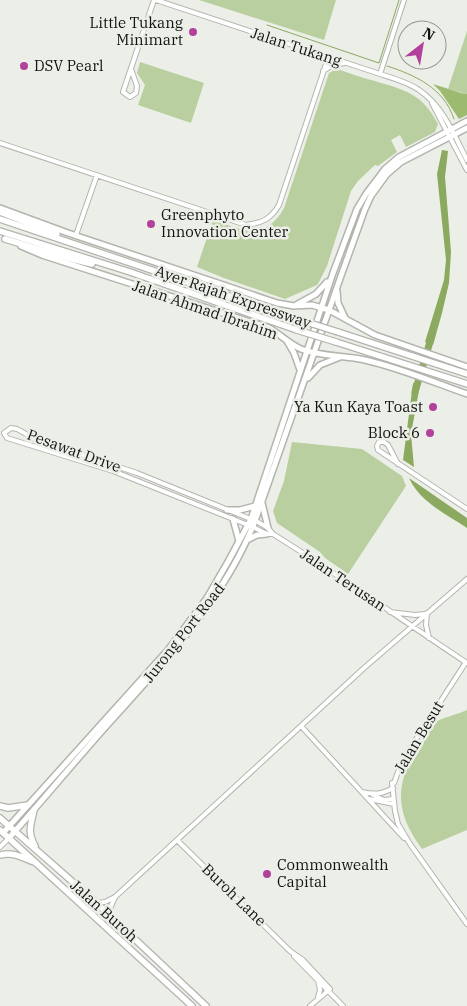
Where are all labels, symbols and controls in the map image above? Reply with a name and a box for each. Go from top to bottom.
place label: Little Tukang Minimart [89,13,183,49]
north arrow [397,20,447,70]
street label: Jalan Tukang [248,23,344,70]
text: N [419,23,438,44]
marker: Little Tukang Minimart [187,26,199,38]
place label: DSV Pearl [34,56,103,75]
marker: DSV Pearl [18,60,30,72]
place label: Greenphyto Innovation Center [161,205,289,241]
marker: Greenphyto Innovation Center [145,218,157,230]
street label: Ayer Rajah Expressway [153,261,314,332]
street label: Jalan Ahmad Ibrahim [130,276,280,343]
place label: Ya Kun Kaya Toast [294,397,423,416]
marker: Ya Kun Kaya Toast [427,401,439,413]
place label: Block 6 [368,423,420,442]
street label: Pesawat Drive [25,425,124,476]
marker: Block 6 [424,427,436,439]
street label: Jalan Terusan [297,544,390,615]
street label: Jurong Port Road [139,579,228,686]
street label: Jalan Besut [390,697,448,776]
place label: Commonwealth Capital [277,855,389,891]
street label: Buroh Lane [198,859,270,930]
marker: Commonwealth Capital [261,868,273,880]
street label: Jalan Buroh [67,875,142,946]

